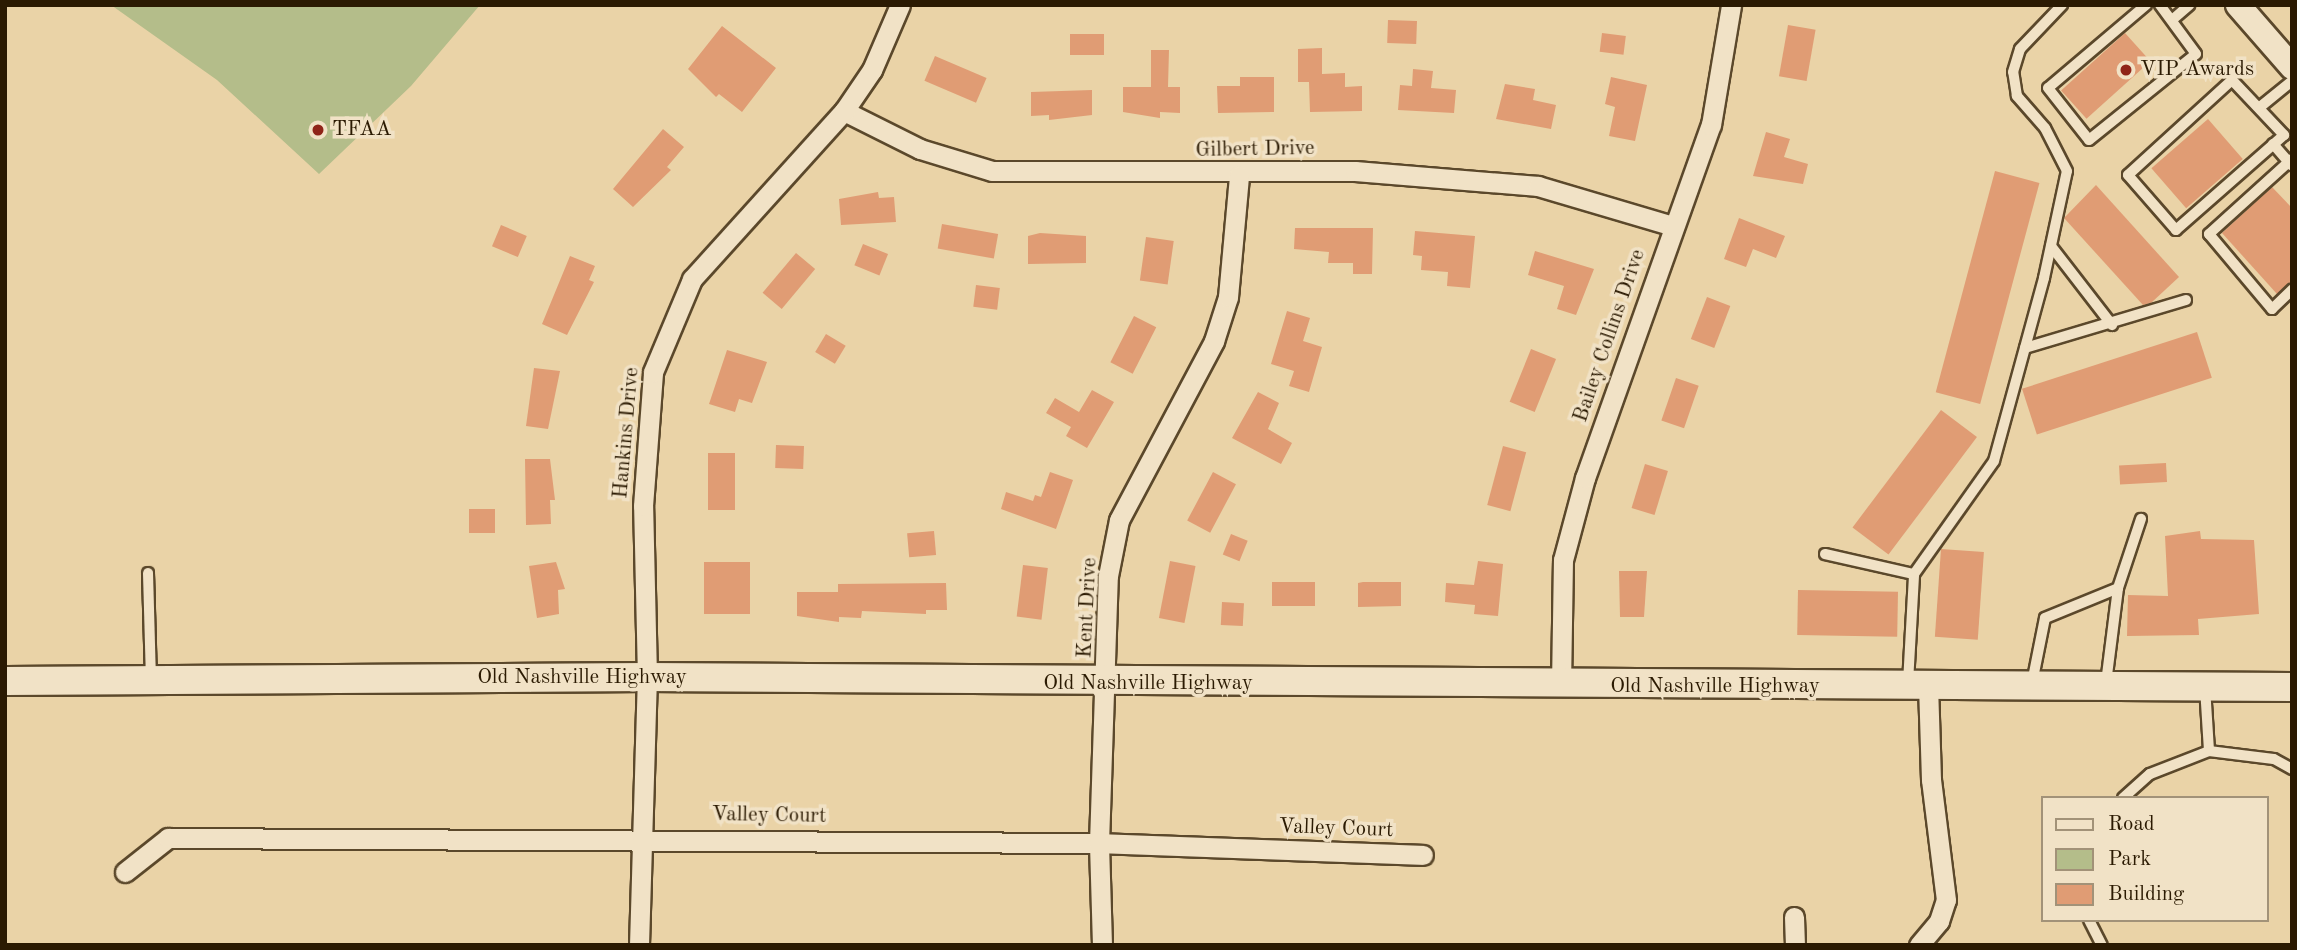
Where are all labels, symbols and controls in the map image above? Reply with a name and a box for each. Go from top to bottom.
place label: VIP Awards [2140,57,2254,83]
marker: VIP Awards [2118,62,2134,78]
place label: TFAA [332,117,391,143]
marker: TFAA [310,122,326,138]
street label: Gilbert Drive [1195,136,1315,164]
street label: Bailey Collins Drive [1569,246,1651,426]
street label: Hankins Drive [609,366,645,500]
street label: Kent Drive [1073,557,1103,659]
street label: Old Nashville Highway [477,665,687,691]
street label: Old Nashville Highway [1043,671,1253,697]
street label: Old Nashville Highway [1610,674,1820,700]
legend [2042,796,2269,922]
street label: Valley Court [712,802,826,830]
street label: Valley Court [1278,814,1394,844]
text: Road [2108,814,2155,835]
text: Park [2108,849,2151,870]
text: Building [2108,884,2184,905]

